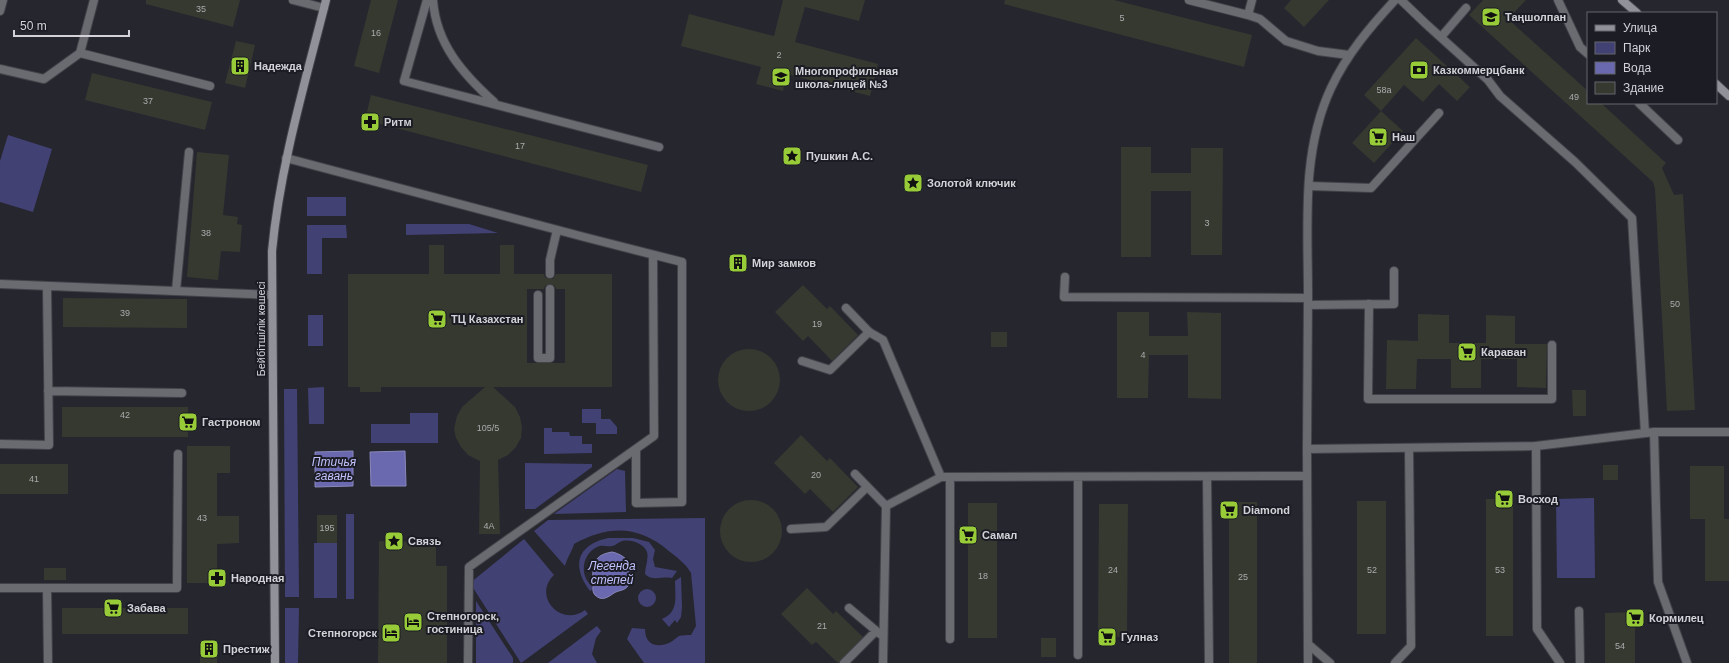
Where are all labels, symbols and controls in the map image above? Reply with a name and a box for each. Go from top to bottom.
house number: 35 [196,4,206,14]
school or university icon: Таңшолпан [1480,6,1502,28]
place label: Таңшолпан [1505,11,1566,23]
scale bar [14,12,129,38]
legend [1587,12,1717,104]
house number: 5 [1119,13,1125,23]
text: 50 m [20,19,47,33]
text: Улица [1623,21,1657,35]
house number: 16 [371,28,381,38]
text: Парк [1623,41,1651,55]
house number: 2 [776,50,782,60]
building icon: Надежда [229,55,251,77]
bank icon: Казкоммерцбанк [1408,59,1430,81]
place label: Надежда [254,60,303,72]
text: Вода [1623,61,1651,75]
place label: Казкоммерцбанк [1433,64,1525,76]
place label: Многопрофильная школа-лицей №3 [795,65,898,90]
school or university icon: Многопрофильная школа-лицей №3 [770,66,792,88]
text: Здание [1623,81,1664,95]
house number: 58а [1376,85,1392,95]
house number: 49 [1569,92,1579,102]
house number: 37 [143,96,153,106]
pharmacy icon: Ритм [359,111,381,133]
place label: Ритм [384,116,412,128]
supermarket icon: Наш [1367,126,1389,148]
place label: Наш [1392,131,1415,143]
house number: 17 [515,141,525,151]
place icon: Пушкин А.С. [781,145,803,167]
place label: Пушкин А.С. [806,150,873,162]
place icon: Золотой ключик [902,172,924,194]
place label: Золотой ключик [927,177,1016,189]
house number: 3 [1204,218,1210,228]
house number: 38 [201,228,211,238]
building icon: Мир замков [727,252,749,274]
place label: Мир замков [752,257,816,269]
street label: Бейбітшілік көшесі [255,281,267,377]
house number: 50 [1670,299,1680,309]
house number: 39 [120,308,130,318]
supermarket icon: ТЦ Казахстан [426,308,448,330]
place label: ТЦ Казахстан [451,313,523,325]
house number: 19 [812,319,822,329]
supermarket icon: Караван [1456,341,1478,363]
place label: Караван [1481,346,1526,358]
house number: 4 [1140,350,1146,360]
house number: 42 [120,410,130,420]
supermarket icon: Гастроном [177,411,199,433]
place label: Гастроном [202,416,261,428]
house number: 105/5 [477,423,499,433]
water label: Птичья гавань [312,455,357,483]
house number: 20 [811,470,821,480]
house number: 41 [29,474,39,484]
supermarket icon: Восход [1493,488,1515,510]
place label: Восход [1518,493,1558,505]
supermarket icon: Diamond [1218,499,1240,521]
place label: Diamond [1243,504,1290,516]
house number: 43 [197,513,207,523]
house number: 4А [483,521,495,531]
house number: 195 [319,523,335,533]
supermarket icon: Самал [957,524,979,546]
place label: Самал [982,529,1017,541]
place icon: Связь [383,530,405,552]
place label: Связь [408,535,441,547]
water label: Легенда степей [587,559,636,587]
house number: 24 [1108,565,1118,575]
house number: 52 [1367,565,1377,575]
house number: 53 [1495,565,1505,575]
pharmacy icon: Народная [206,567,228,589]
house number: 18 [978,571,988,581]
place label: Народная [231,572,285,584]
house number: 25 [1238,572,1248,582]
supermarket icon: Забава [102,597,124,619]
place label: Забава [127,602,167,614]
supermarket icon: Кормилец [1624,607,1646,629]
place label: Степногорск, гостиница [427,610,499,635]
hotel icon: Степногорск, гостиница [402,611,424,633]
place label: Кормилец [1649,612,1704,624]
house number: 21 [817,621,827,631]
hotel icon: Степногорск [380,622,402,644]
supermarket icon: Гулназ [1096,626,1118,648]
place label: Степногорск [308,627,377,639]
place label: Гулназ [1121,631,1159,643]
building icon: Престиж [198,638,220,660]
house number: 54 [1615,641,1625,651]
place label: Престиж [223,643,270,655]

